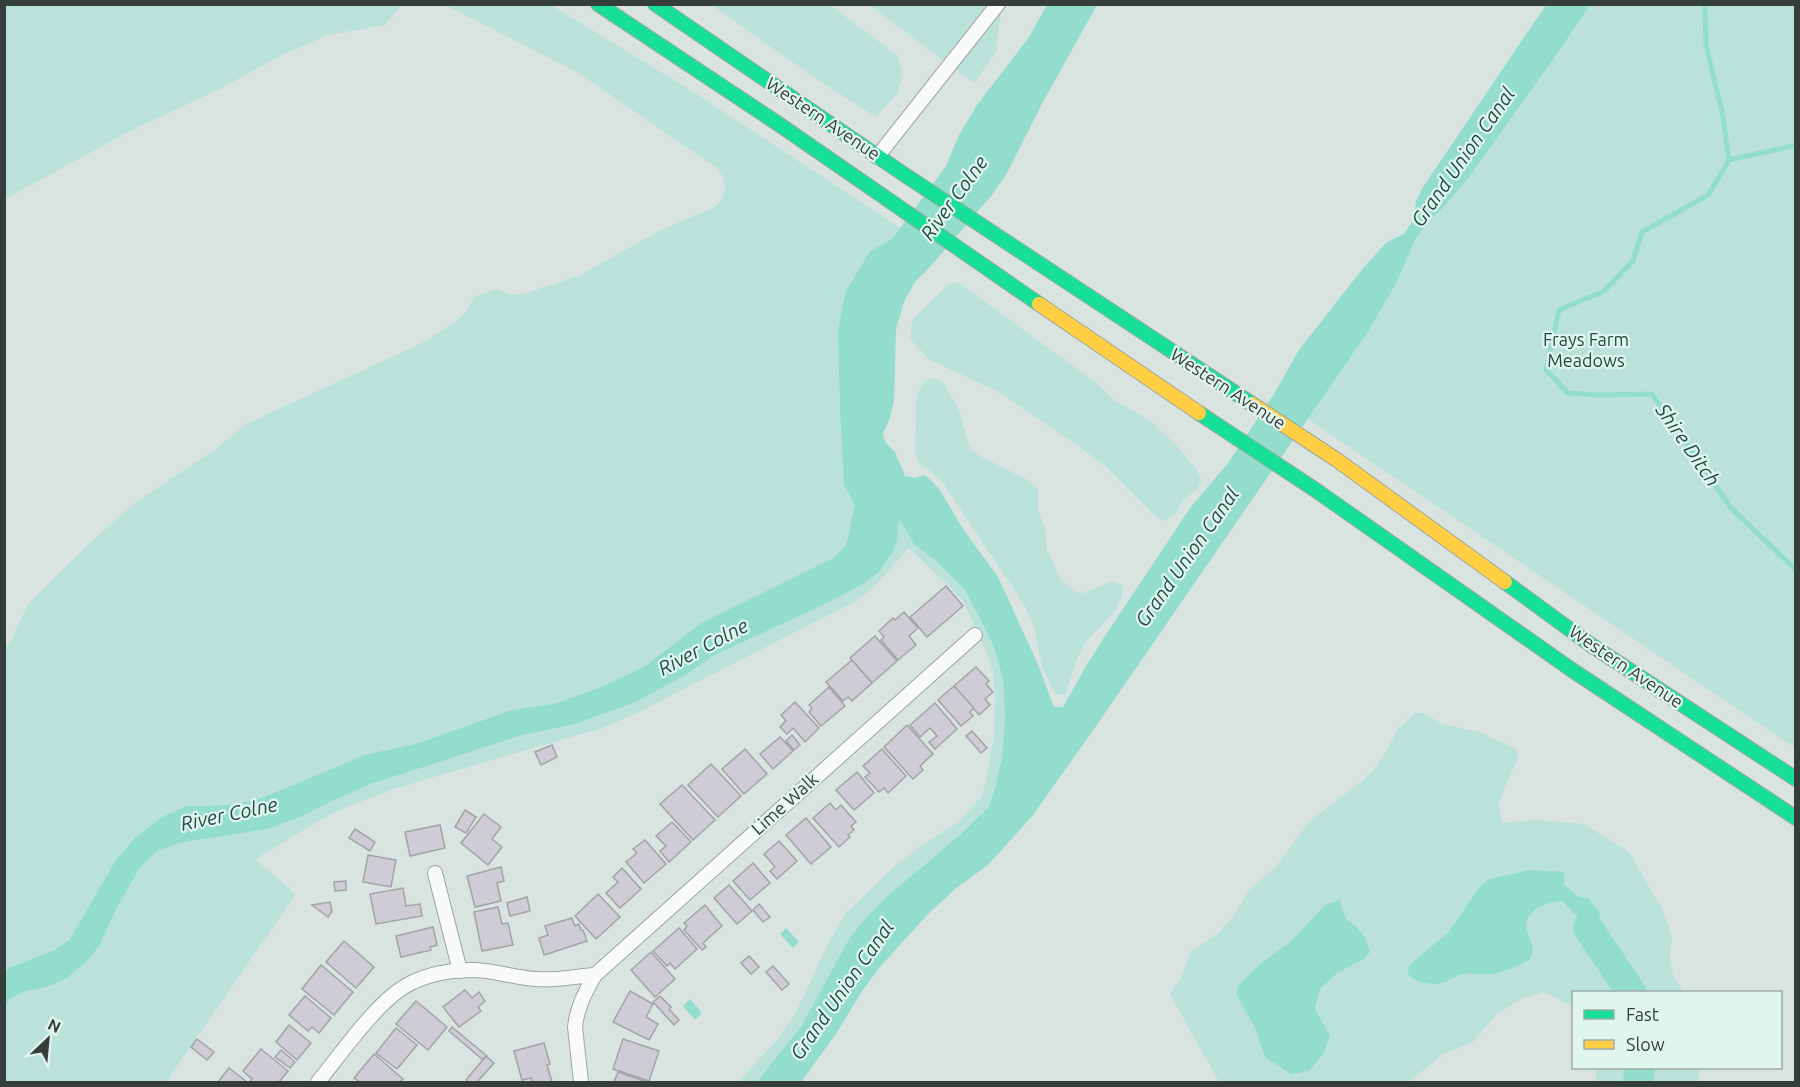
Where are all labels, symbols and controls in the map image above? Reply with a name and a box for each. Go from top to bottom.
street label: Western Avenue [763,73,884,164]
water label: Grand Union Canal [1406,82,1519,231]
water label: River Colne [915,151,992,244]
park label: Frays Farm Meadows [1543,329,1629,370]
street label: Western Avenue [1167,344,1290,433]
water label: Shire Ditch [1651,398,1725,491]
water label: Grand Union Canal [1130,482,1243,631]
water label: River Colne [654,613,752,680]
street label: Western Avenue [1566,621,1687,712]
street label: Lime Walk [747,768,822,838]
water label: River Colne [178,792,280,835]
water label: Grand Union Canal [785,915,898,1064]
legend [1572,991,1782,1069]
text: Fast [1626,1004,1659,1024]
north arrow [18,1009,78,1069]
text: N [45,1015,64,1036]
text: Slow [1626,1034,1665,1054]

